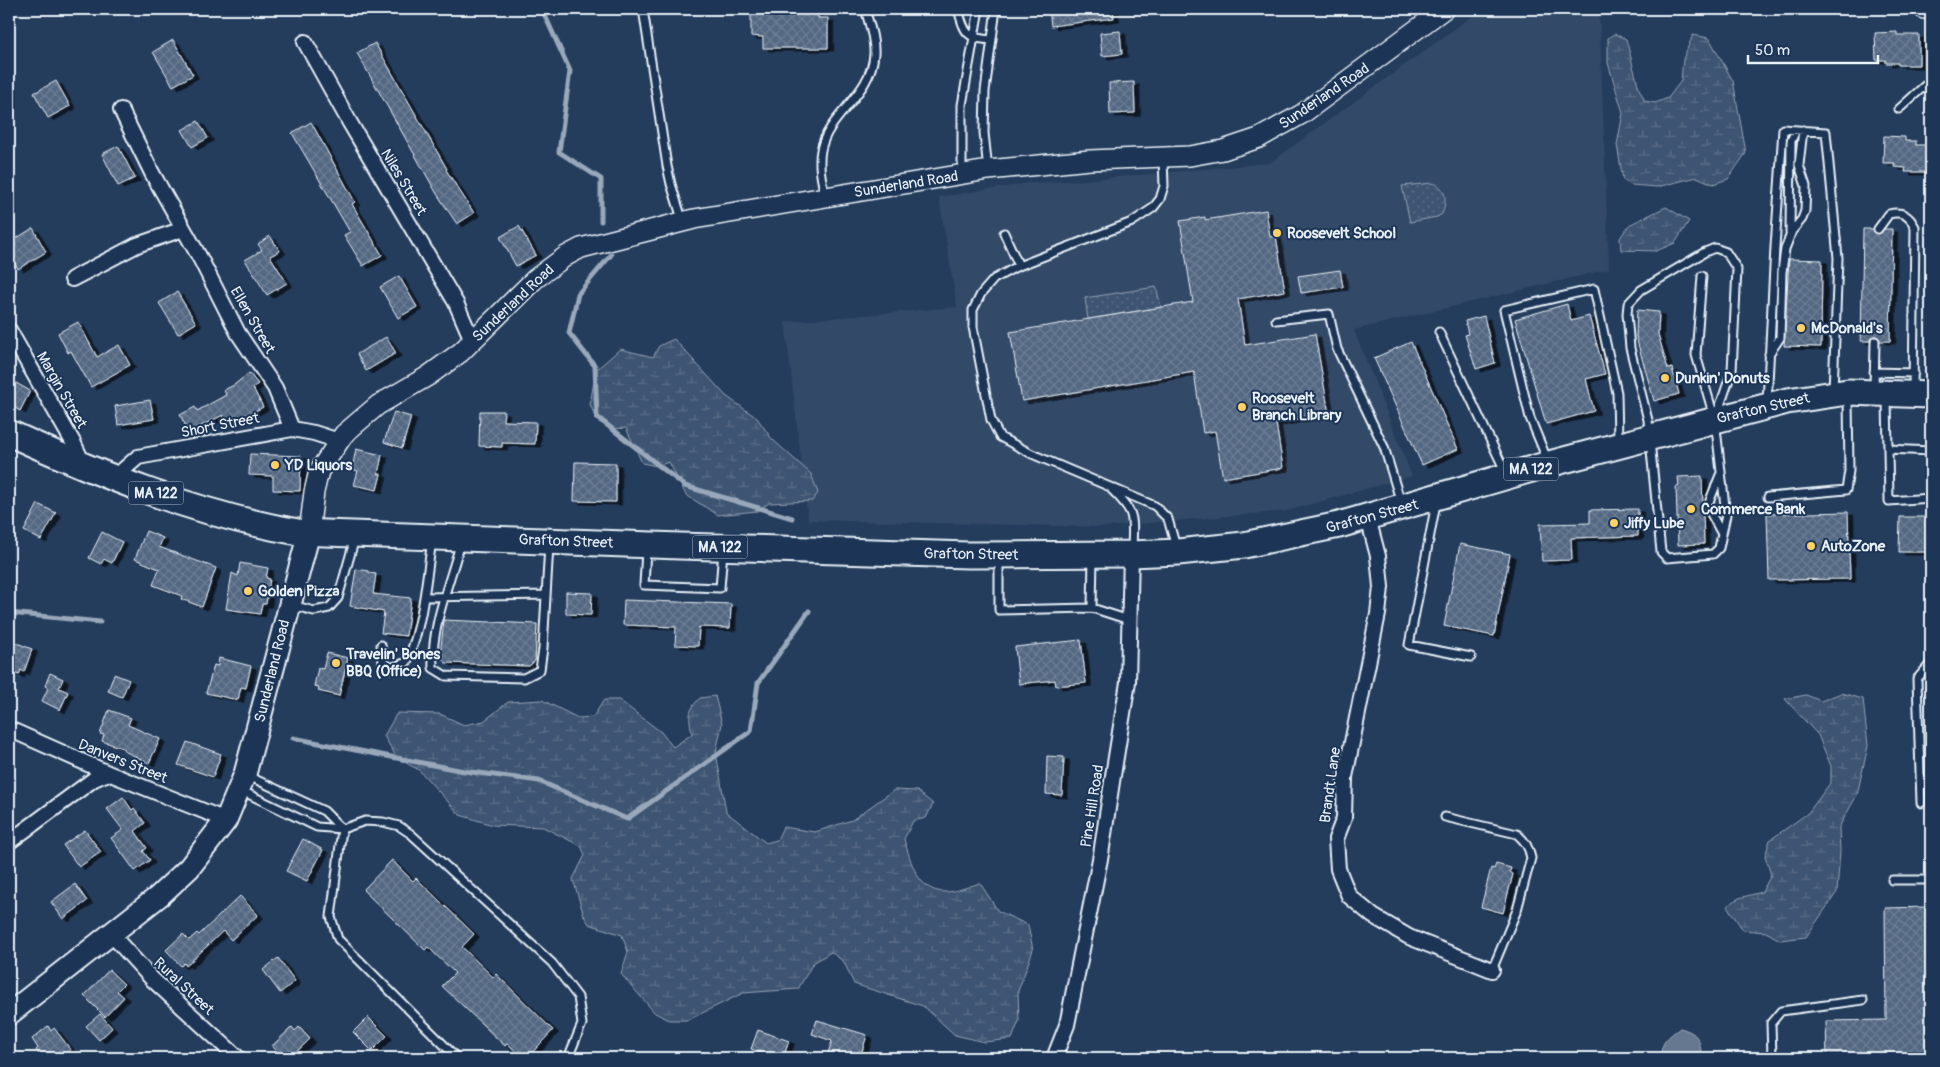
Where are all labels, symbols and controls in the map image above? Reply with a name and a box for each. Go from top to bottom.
scale bar [1748,32,1878,64]
text: 50 m [1755,41,1790,60]
street label: Sunderland Road [1275,59,1373,134]
street label: Niles Street [376,145,431,220]
street label: Sunderland Road [853,167,960,202]
place label: Roosevelt School [1287,224,1396,243]
marker: Roosevelt School [1271,227,1283,239]
street label: Sunderland Road [468,261,558,346]
street label: Ellen Street [226,283,280,358]
place label: McDonald's [1811,319,1883,338]
marker: McDonald's [1795,322,1807,334]
street label: Margin Street [32,348,92,433]
place label: Dunkin' Donuts [1675,369,1770,388]
marker: Dunkin' Donuts [1659,372,1671,384]
street label: Grafton Street [1715,388,1812,428]
place label: Roosevelt Branch Library [1252,389,1342,425]
marker: Roosevelt Branch Library [1236,401,1248,413]
street label: Short Street [179,408,262,442]
place label: YD Liquors [284,456,352,475]
road number: MA 122 [1504,458,1558,480]
marker: YD Liquors [269,459,281,471]
road number: MA 122 [128,482,184,504]
street label: Grafton Street [1324,495,1421,538]
place label: Commerce Bank [1701,500,1806,519]
marker: Commerce Bank [1685,503,1697,515]
place label: Jiffy Lube [1624,514,1685,533]
marker: Jiffy Lube [1608,517,1620,529]
street label: Grafton Street [518,530,615,553]
road number: MA 122 [692,536,748,558]
place label: AutoZone [1821,537,1886,556]
marker: AutoZone [1805,540,1817,552]
street label: Grafton Street [923,544,1019,565]
place label: Golden Pizza [258,582,339,601]
marker: Golden Pizza [242,585,254,597]
street label: Sunderland Road [251,618,294,725]
place label: Travelin' Bones BBQ (Office) [345,645,440,681]
marker: Travelin' Bones BBQ (Office) [330,657,342,669]
street label: Danvers Street [75,735,171,788]
street label: Brandt Lane [1316,745,1345,824]
street label: Pine Hill Road [1077,763,1108,849]
street label: Rural Street [149,953,219,1020]

